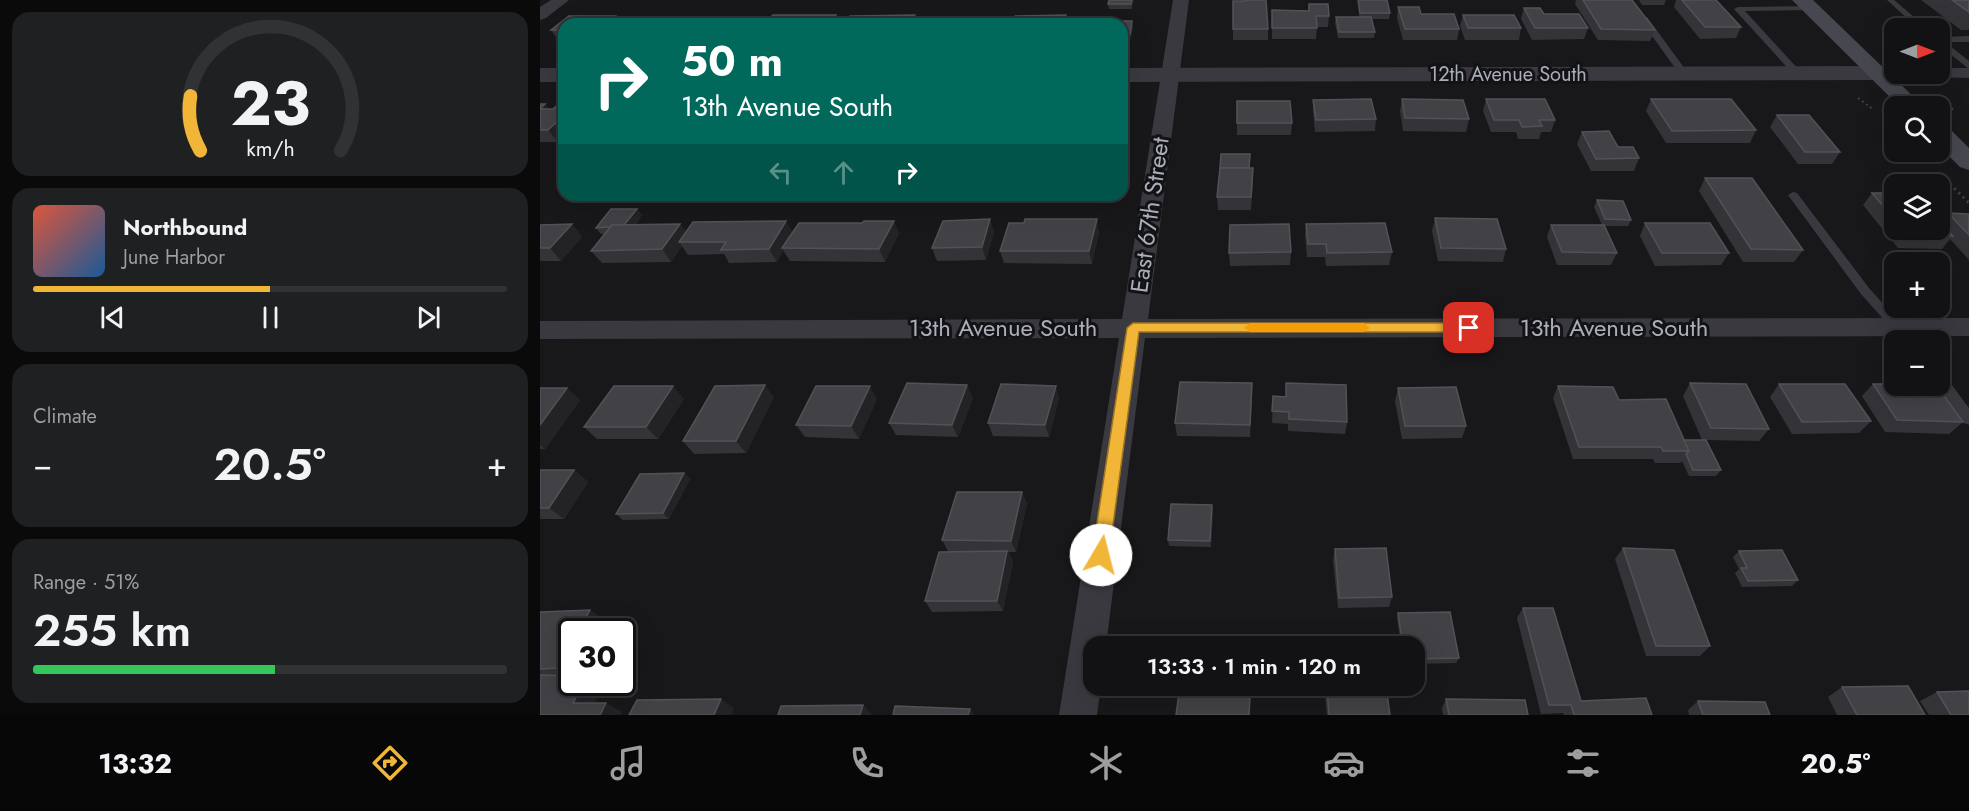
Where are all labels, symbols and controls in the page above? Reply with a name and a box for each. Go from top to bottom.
north arrow [1884,18,1950,84]
map controls [1884,18,1950,396]
text: 50 m [681,31,783,92]
icon: right [582,42,660,120]
text: 23 [230,58,310,148]
street label: 12th Avenue South [1429,60,1587,89]
text: 13th Avenue South [681,87,893,126]
button: search [1884,96,1950,162]
text: km/h [246,133,294,164]
street label: East 67th Street [1121,135,1178,295]
icon: left [764,156,797,189]
icon: ahead [827,156,860,189]
icon: right [890,156,923,189]
button: layers [1884,174,1950,240]
text: Northbound [123,211,247,243]
text: June Harbor [123,243,225,272]
button: + [1884,252,1950,318]
icon: previous [96,301,129,334]
icon: pause [254,301,287,334]
icon: next [412,301,445,334]
pin [1443,302,1494,353]
street label: 13th Avenue South [909,310,1097,345]
street label: 13th Avenue South [1520,310,1708,345]
icon: arrive [1452,311,1485,344]
button: − [1884,330,1950,396]
text: Climate [33,402,97,431]
text: 20.5° [213,432,326,497]
text: − [33,441,52,488]
text: + [487,441,507,488]
position arrow [1069,523,1133,587]
text: Range · 51% [33,568,139,597]
text: 255 km [33,598,191,663]
speed limit sign: 30 [558,618,636,696]
text: 13:33 · 1 min · 120 m [1147,650,1361,682]
icon: directions [369,742,411,784]
icon: music [607,742,649,784]
icon: phone [846,742,888,784]
icon: climate [1085,742,1127,784]
icon: car [1323,742,1365,784]
icon: filters [1562,742,1604,784]
text: 13:32 [98,744,172,783]
text: 20.5° [1801,744,1871,783]

